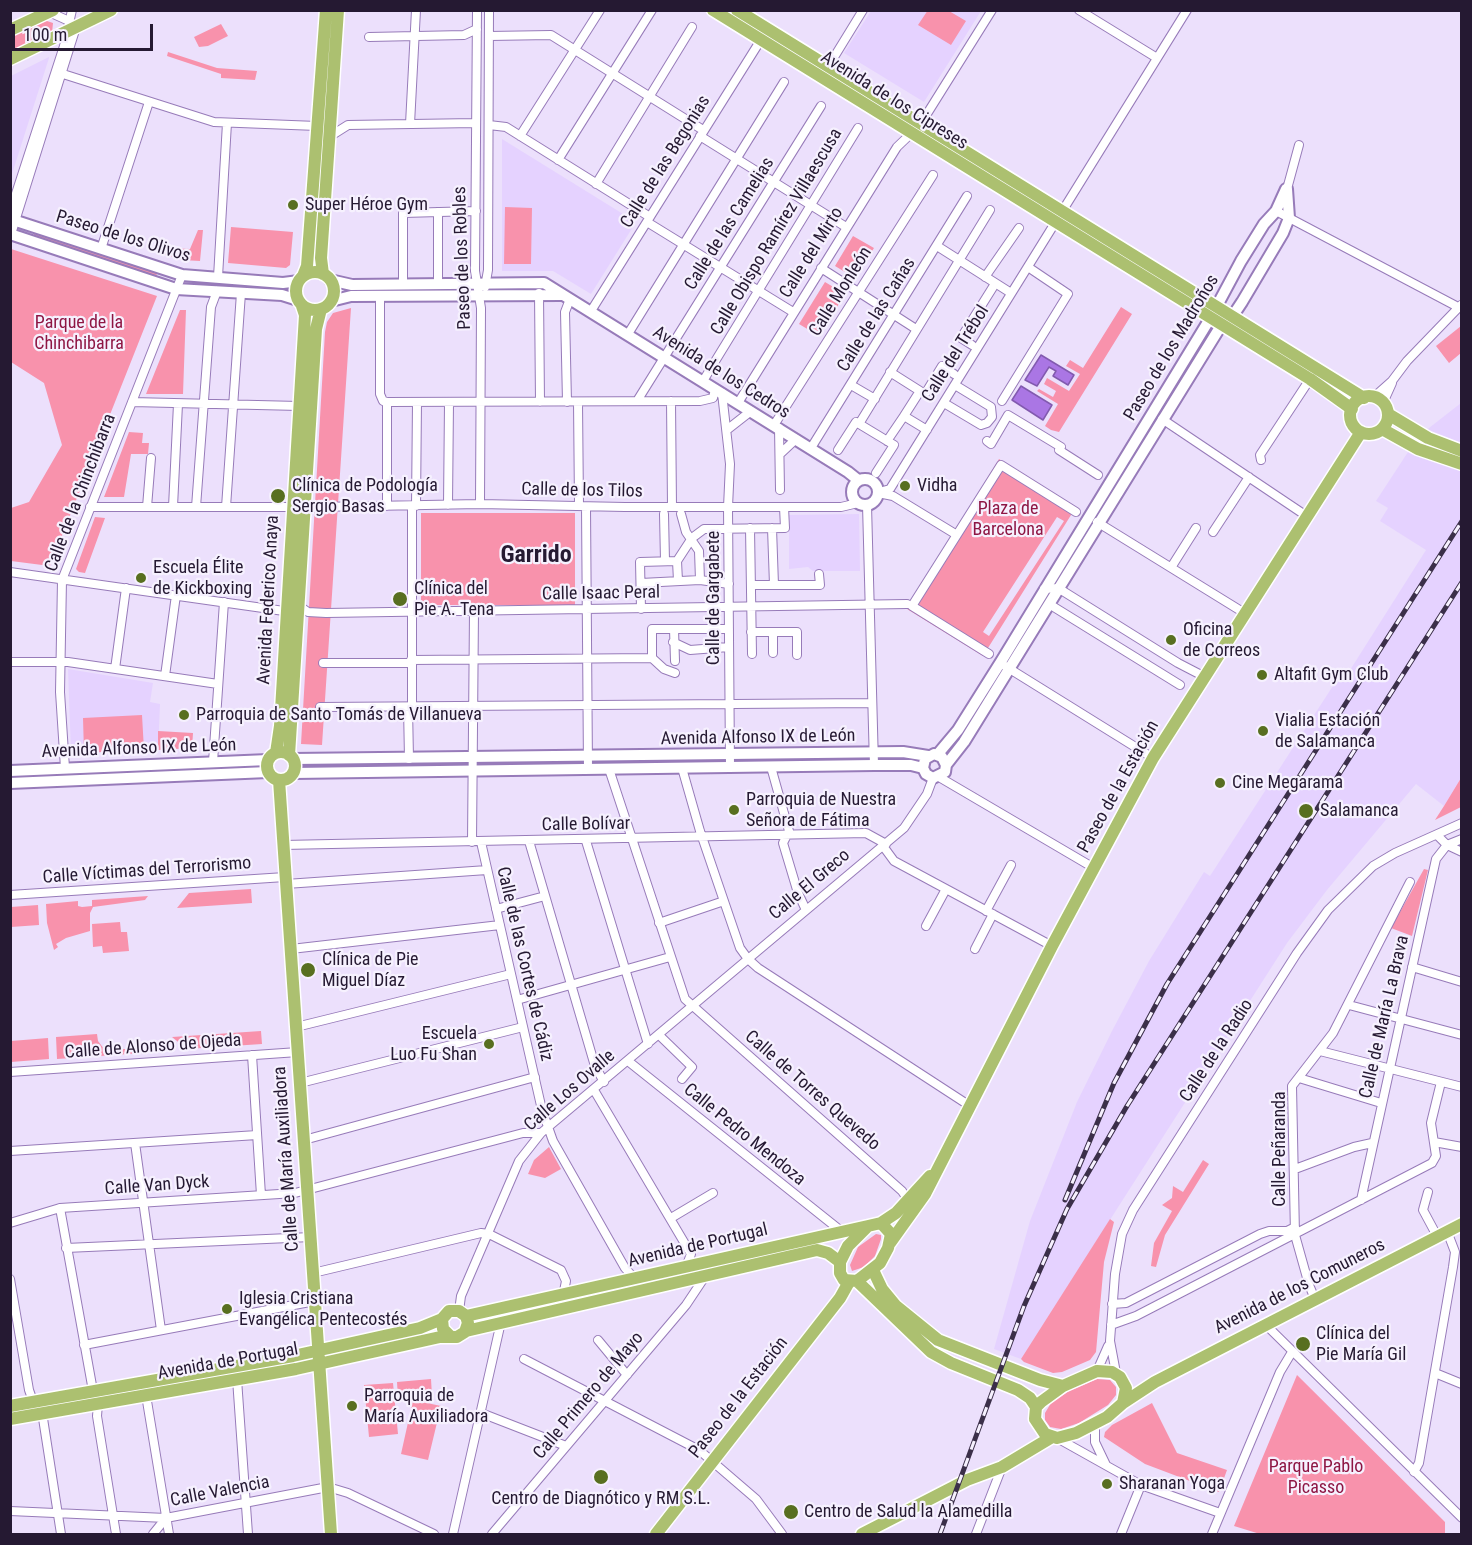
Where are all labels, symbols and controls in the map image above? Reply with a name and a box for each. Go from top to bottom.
scale bar [15,12,156,50]
text: 100 m [23,24,67,45]
street label: Avenida de los Cipreses [816,47,972,155]
street label: Calle de las Begonias [617,92,715,232]
street label: Calle Obispo Ramírez Villaescusa [707,125,847,339]
street label: Calle de las Camelias [681,154,779,294]
street label: Paseo de los Robles [450,186,476,330]
place label: Super Héroe Gym [305,194,428,216]
marker: Super Héroe Gym [286,198,300,212]
street label: Calle del Mirto [776,204,848,302]
street label: Paseo de los Olivos [53,206,193,268]
street label: Calle Monleón [805,243,877,341]
street label: Calle de las Cañas [833,254,921,376]
street label: Paseo de los Madroños [1120,271,1224,425]
street label: Calle del Trébol [918,302,994,406]
park label: Parque de la Chinchibarra [34,312,124,354]
street label: Avenida de los Cedros [648,322,794,424]
street label: Calle de la Chinchibarra [41,411,121,575]
place label: Clínica de Podología Sergio Basas [292,475,438,518]
place label: Vidha [917,475,957,497]
street label: Calle de los Tilos [521,479,643,503]
marker: Vidha [898,479,912,493]
marker: Clínica de Podología Sergio Basas [269,487,287,505]
park label: Plaza de Barcelona [972,498,1044,540]
street label: Avenida Federico Anaya [254,515,284,685]
street label: Calle de Gargabete [703,531,725,665]
district label: Garrido [500,542,572,570]
place label: Escuela Élite de Kickboxing [153,557,252,600]
marker: Escuela Élite de Kickboxing [134,571,148,585]
place label: Clínica del Pie A. Tena [414,578,494,620]
street label: Calle Isaac Peral [542,582,660,606]
marker: Clínica del Pie A. Tena [391,590,409,608]
place label: Oficina de Correos [1183,619,1260,662]
marker: Oficina de Correos [1164,633,1178,647]
place label: Altafit Gym Club [1274,664,1388,686]
marker: Altafit Gym Club [1255,668,1269,682]
place label: Parroquia de Santo Tomás de Villanueva [196,704,482,726]
marker: Parroquia de Santo Tomás de Villanueva [177,708,191,722]
place label: Vialia Estación de Salamanca [1275,710,1380,752]
street label: Paseo de la Estación [1074,717,1164,857]
marker: Vialia Estación de Salamanca [1256,724,1270,738]
street label: Avenida Alfonso IX de León [660,726,856,750]
street label: Avenida Alfonso IX de León [41,735,237,763]
place label: Cine Megarama [1232,772,1343,794]
marker: Cine Megarama [1213,776,1227,790]
place label: Parroquia de Nuestra Señora de Fátima [746,789,896,832]
place label: Salamanca [1320,800,1399,822]
marker: Salamanca [1297,802,1315,820]
marker: Parroquia de Nuestra Señora de Fátima [727,803,741,817]
street label: Calle Bolívar [542,813,630,837]
street label: Calle El Greco [765,845,855,925]
street label: Calle Víctimas del Terrorismo [42,853,252,889]
street label: Calle de las Cortes de Cádiz [491,865,557,1063]
street label: Calle de María La Brava [1356,933,1414,1101]
place label: Clínica de Pie Miguel Díaz [322,949,419,992]
marker: Clínica de Pie Miguel Díaz [299,961,317,979]
street label: Calle de la Radio [1176,996,1258,1106]
place label: Escuela Luo Fu Shan [390,1023,477,1066]
street label: Calle de Torres Quevedo [740,1026,884,1156]
street label: Calle de Alonso de Ojeda [64,1030,242,1064]
marker: Escuela Luo Fu Shan [482,1037,496,1051]
street label: Calle Los Ovalle [520,1046,620,1136]
street label: Calle de María Auxiliadora [270,1066,304,1252]
street label: Calle Pedro Mendoza [679,1079,809,1191]
street label: Calle Peñaranda [1269,1091,1291,1207]
street label: Calle Van Dyck [104,1172,210,1200]
street label: Avenida de Portugal [626,1219,770,1273]
street label: Avenida de los Comuneros [1211,1235,1389,1339]
place label: Iglesia Cristiana Evangélica Pentecostés [239,1288,408,1330]
marker: Iglesia Cristiana Evangélica Pentecostés [220,1302,234,1316]
place label: Clínica del Pie María Gil [1316,1323,1406,1366]
street label: Calle Primero de Mayo [529,1328,649,1464]
street label: Paseo de la Estación [685,1333,793,1463]
marker: Clínica del Pie María Gil [1294,1335,1312,1353]
street label: Avenida de Portugal [156,1339,300,1385]
place label: Parroquia de María Auxiliadora [364,1385,488,1428]
marker: Parroquia de María Auxiliadora [345,1399,359,1413]
park label: Parque Pablo Picasso [1269,1456,1363,1498]
marker: Centro de Diagnótico y RM S.L. [592,1468,610,1486]
street label: Calle Valencia [169,1472,271,1512]
place label: Sharanan Yoga [1119,1473,1225,1495]
marker: Sharanan Yoga [1100,1477,1114,1491]
place label: Centro de Diagnótico y RM S.L. [491,1488,711,1510]
place label: Centro de Salud la Alamedilla [804,1501,1012,1523]
marker: Centro de Salud la Alamedilla [782,1503,800,1521]

